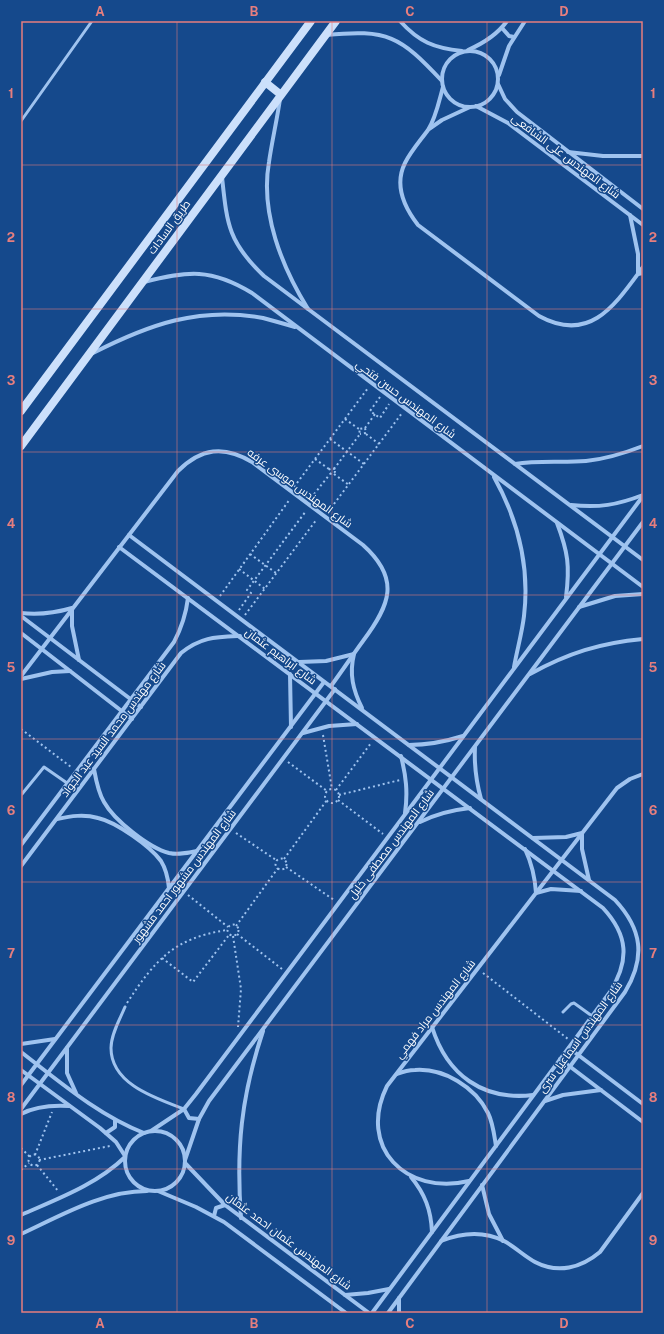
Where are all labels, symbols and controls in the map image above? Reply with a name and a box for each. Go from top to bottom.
text: A [95,4,105,19]
text: B [250,4,259,19]
text: C [405,4,415,19]
text: D [559,4,569,19]
text: 1 [8,86,14,101]
text: 1 [650,86,656,101]
street label: شارع المهندس على الشافعى [508,111,623,202]
street label: طريق السادات [145,198,193,257]
text: 2 [7,230,15,245]
text: 2 [649,230,657,245]
street label: شارع المهندس حسن فتحي [352,358,458,443]
text: 3 [7,373,16,388]
text: 3 [649,373,658,388]
street label: شارع المهندس موسى عرفه [244,446,355,532]
text: 4 [7,516,16,531]
text: 4 [649,516,658,531]
street label: شارع ابراهيم عثمان [242,625,319,688]
street label: شارع مهندس محمد السيد عبد الجواد [58,659,169,800]
text: 5 [7,660,16,675]
text: 5 [649,660,658,675]
street label: شارع المهندس مصطفى خليل [346,787,438,902]
text: 6 [7,803,16,818]
text: 6 [649,803,658,818]
street label: شارع المهندس مشهور احمد مشهور [129,807,240,947]
text: 7 [7,946,15,961]
text: 7 [649,946,657,961]
street label: شارع المهندس مراد فهمي [393,957,480,1063]
street label: شارع المهندس اسماعيل سرى [536,979,626,1096]
text: 8 [7,1090,16,1105]
text: 8 [649,1090,658,1105]
street label: شارع المهندس عثمان احمد عثمان [223,1190,354,1293]
text: 9 [7,1233,15,1248]
text: 9 [649,1233,657,1248]
text: A [95,1316,105,1331]
text: B [250,1316,259,1331]
text: C [405,1316,415,1331]
text: D [559,1316,569,1331]

